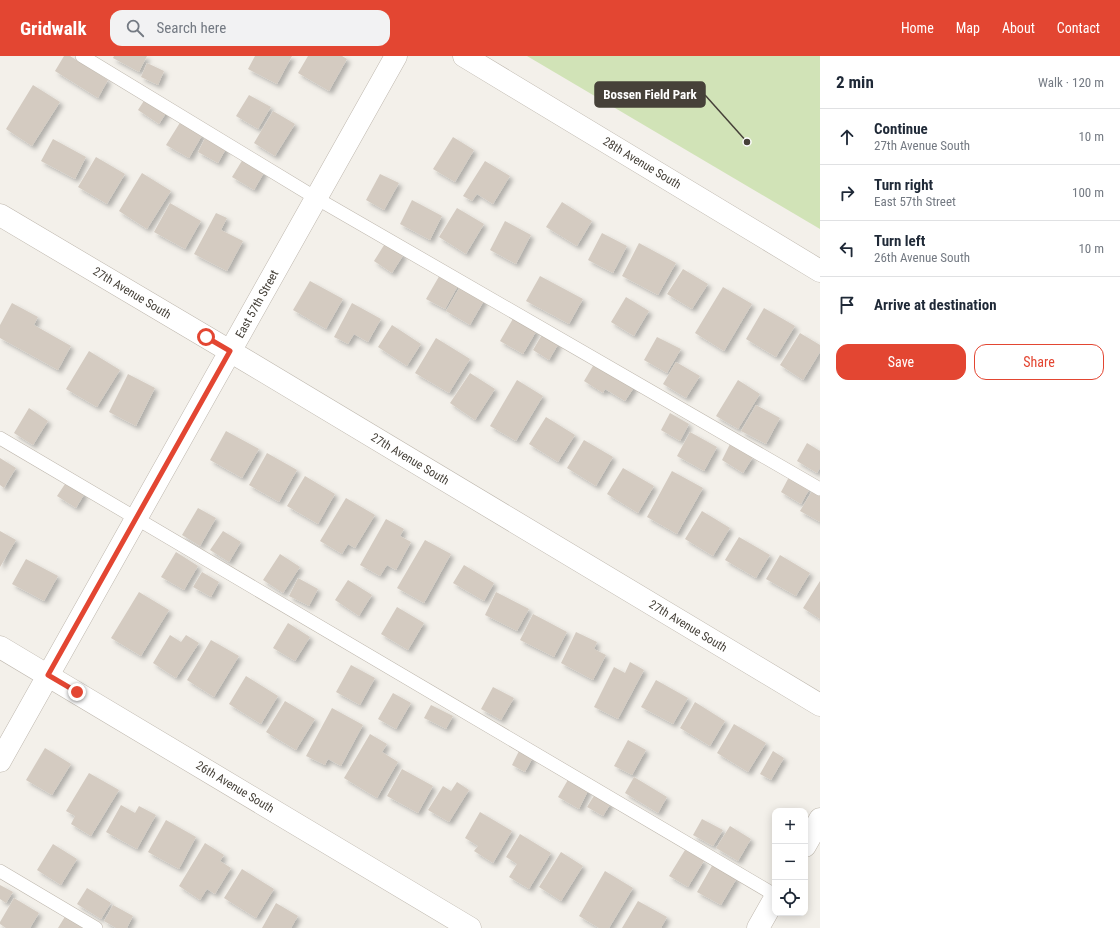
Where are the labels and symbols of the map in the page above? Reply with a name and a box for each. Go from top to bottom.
callout: Bossen Field Park [595,82,705,107]
text: Bossen Field Park [603,87,698,102]
street label: 28th Avenue South [600,134,684,192]
street label: 27th Avenue South [90,264,174,322]
street label: East 57th Street [233,267,282,340]
route start [197,328,215,346]
street label: 27th Avenue South [368,430,452,488]
street label: 27th Avenue South [646,597,730,655]
route end [68,683,86,701]
street label: 26th Avenue South [193,758,277,816]

